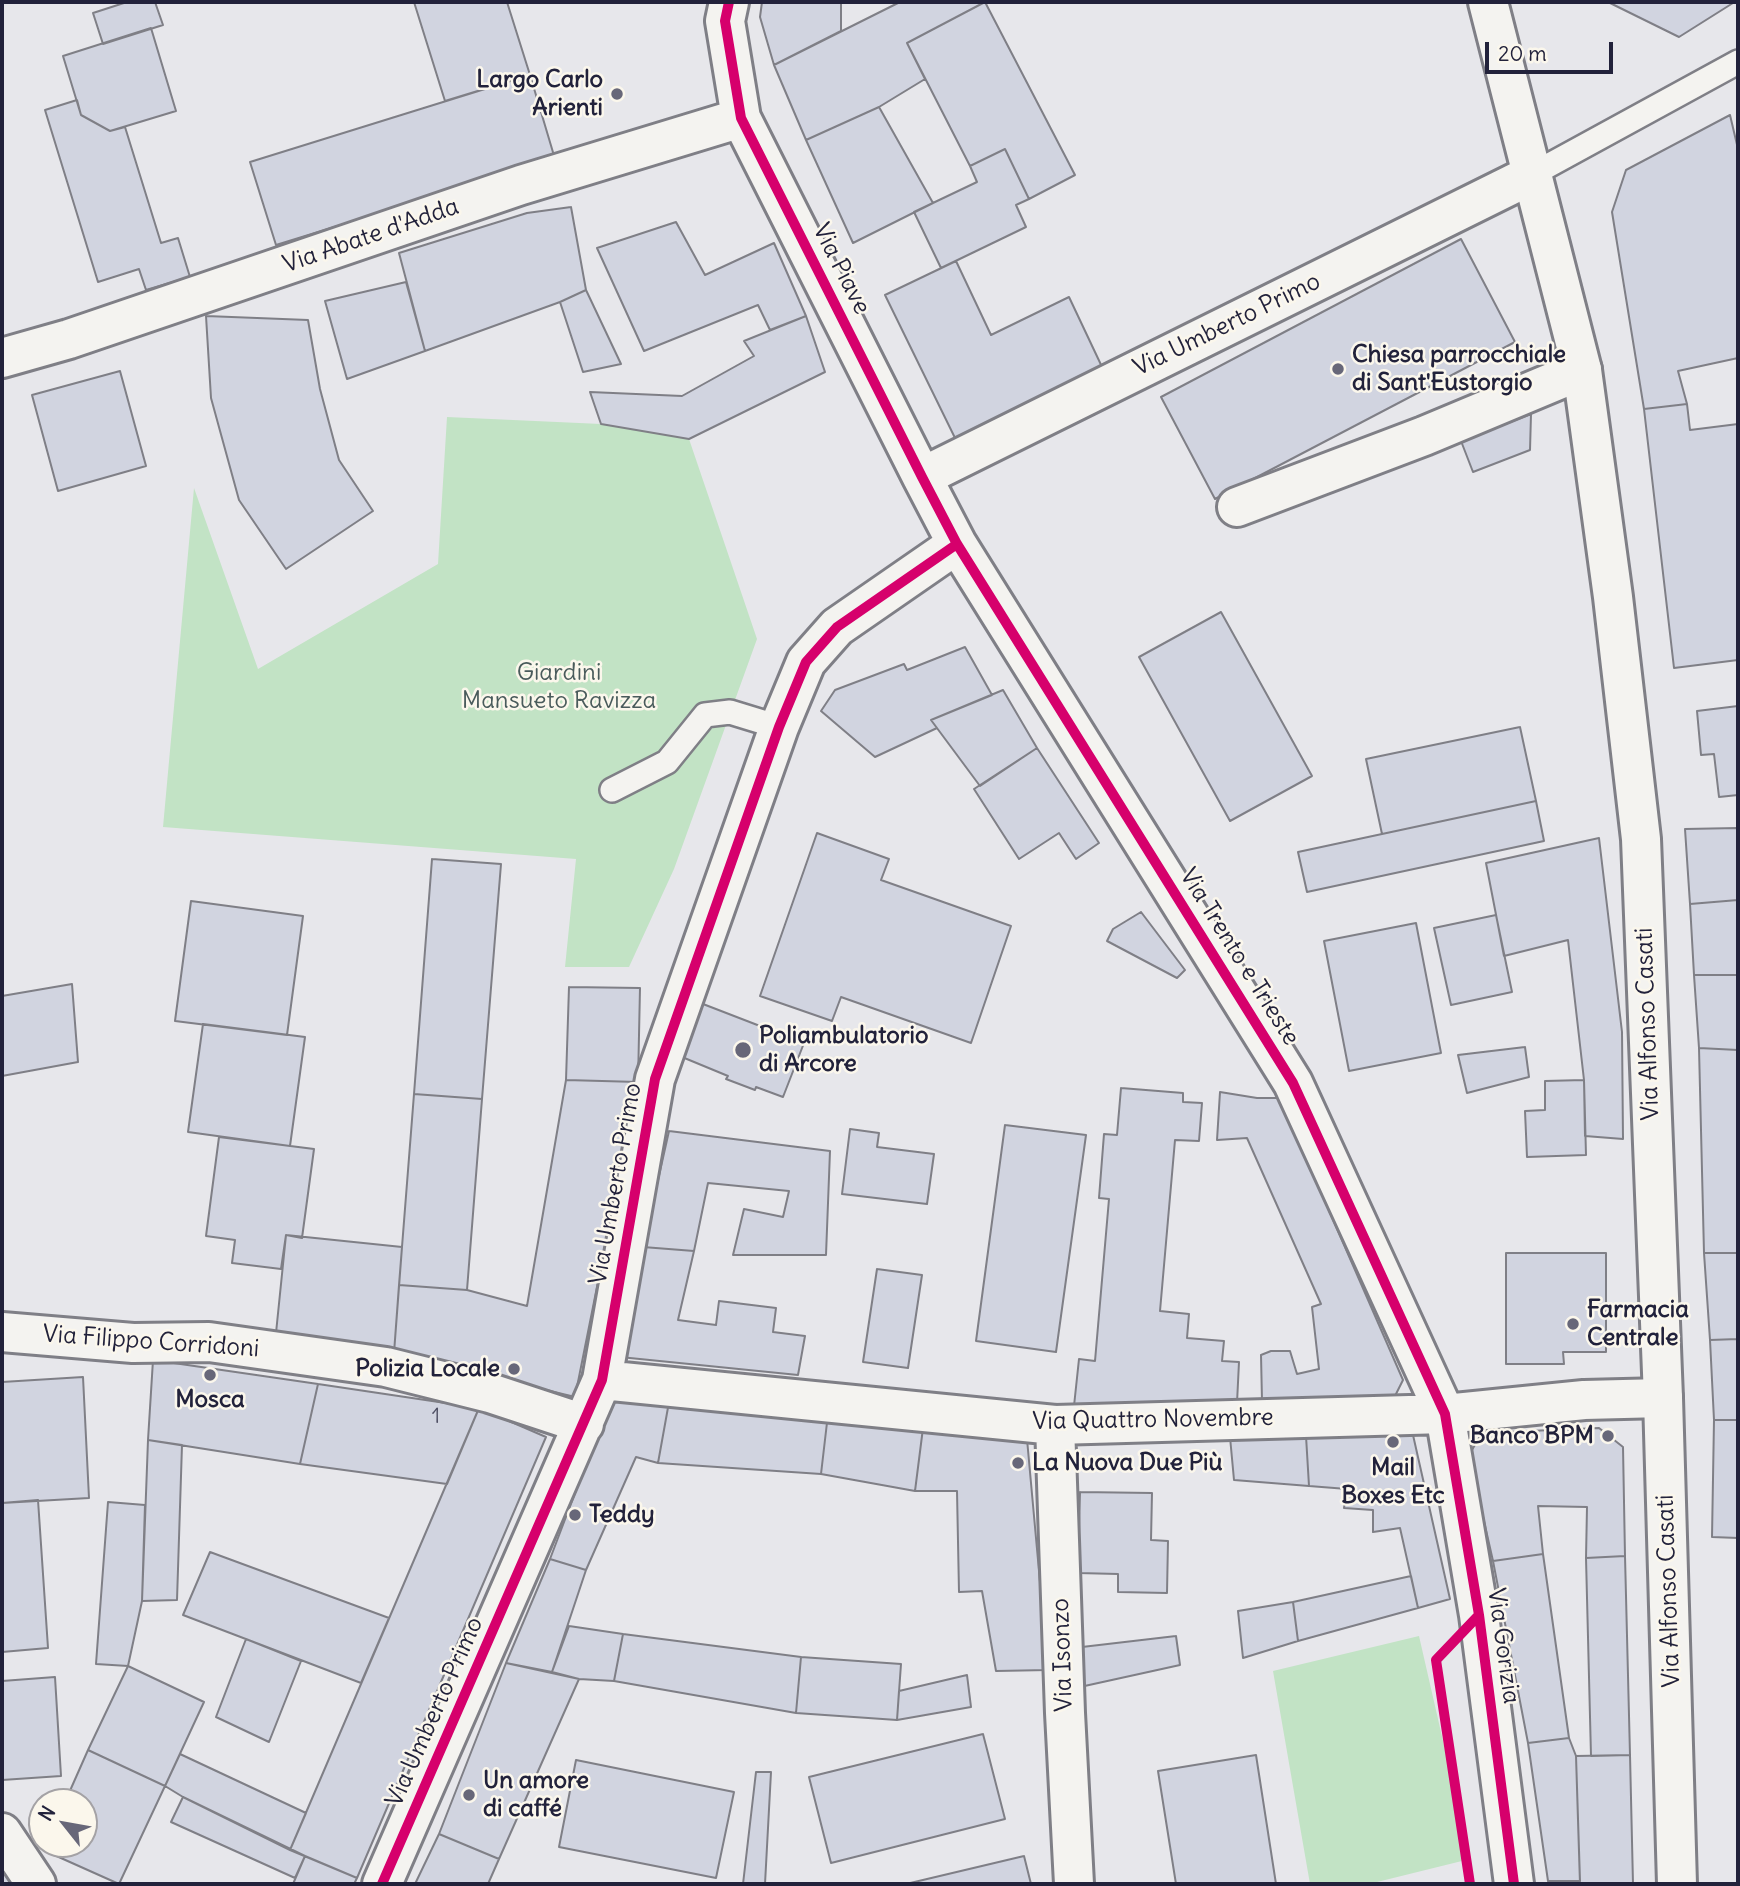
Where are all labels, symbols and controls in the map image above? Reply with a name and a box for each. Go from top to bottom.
scale bar [1488,28,1616,72]
text: 20 m [1498,40,1547,67]
place label: Largo Carlo Arienti [476,66,603,122]
marker: Largo Carlo Arienti [609,86,625,102]
street label: Via Abate d'Adda [279,192,463,280]
street label: Via Piave [806,219,876,319]
street label: Via Umberto Primo [1129,267,1325,383]
place label: Chiesa parrocchiale di Sant'Eustorgio [1352,341,1566,397]
marker: Chiesa parrocchiale di Sant'Eustorgio [1330,361,1346,377]
park label: Giardini Mansueto Ravizza [462,659,656,715]
street label: Via Trento e Trieste [1173,863,1305,1051]
street label: Via Alfonso Casati [1630,927,1666,1121]
place label: Poliambulatorio di Arcore [759,1022,928,1078]
marker: Poliambulatorio di Arcore [733,1040,753,1060]
street label: Via Umberto Primo [584,1081,648,1287]
place label: Farmacia Centrale [1587,1296,1689,1352]
marker: Farmacia Centrale [1565,1316,1581,1332]
street label: Via Filippo Corridoni [42,1320,260,1364]
place label: Polizia Locale [355,1355,500,1383]
marker: Polizia Locale [506,1361,522,1377]
marker: Mosca [202,1367,218,1383]
place label: Mosca [175,1386,245,1414]
street label: Via Quattro Novembre [1032,1403,1274,1437]
house number: 1 [432,1404,440,1430]
place label: Banco BPM [1470,1422,1594,1450]
marker: Banco BPM [1600,1428,1616,1444]
marker: Mail Boxes Etc [1385,1434,1401,1450]
place label: La Nuova Due Più [1032,1449,1222,1477]
place label: Mail Boxes Etc [1341,1454,1445,1510]
marker: La Nuova Due Più [1010,1455,1026,1471]
street label: Via Alfonso Casati [1651,1494,1687,1688]
place label: Teddy [589,1501,655,1529]
marker: Teddy [567,1507,583,1523]
street label: Via Gorizia [1481,1586,1525,1706]
street label: Via Isonzo [1047,1598,1079,1712]
street label: Via Umberto Primo [380,1613,490,1811]
place label: Un amore di caffé [483,1767,589,1823]
marker: Un amore di caffé [461,1787,477,1803]
north arrow [28,1788,98,1858]
text: N [33,1801,60,1825]

